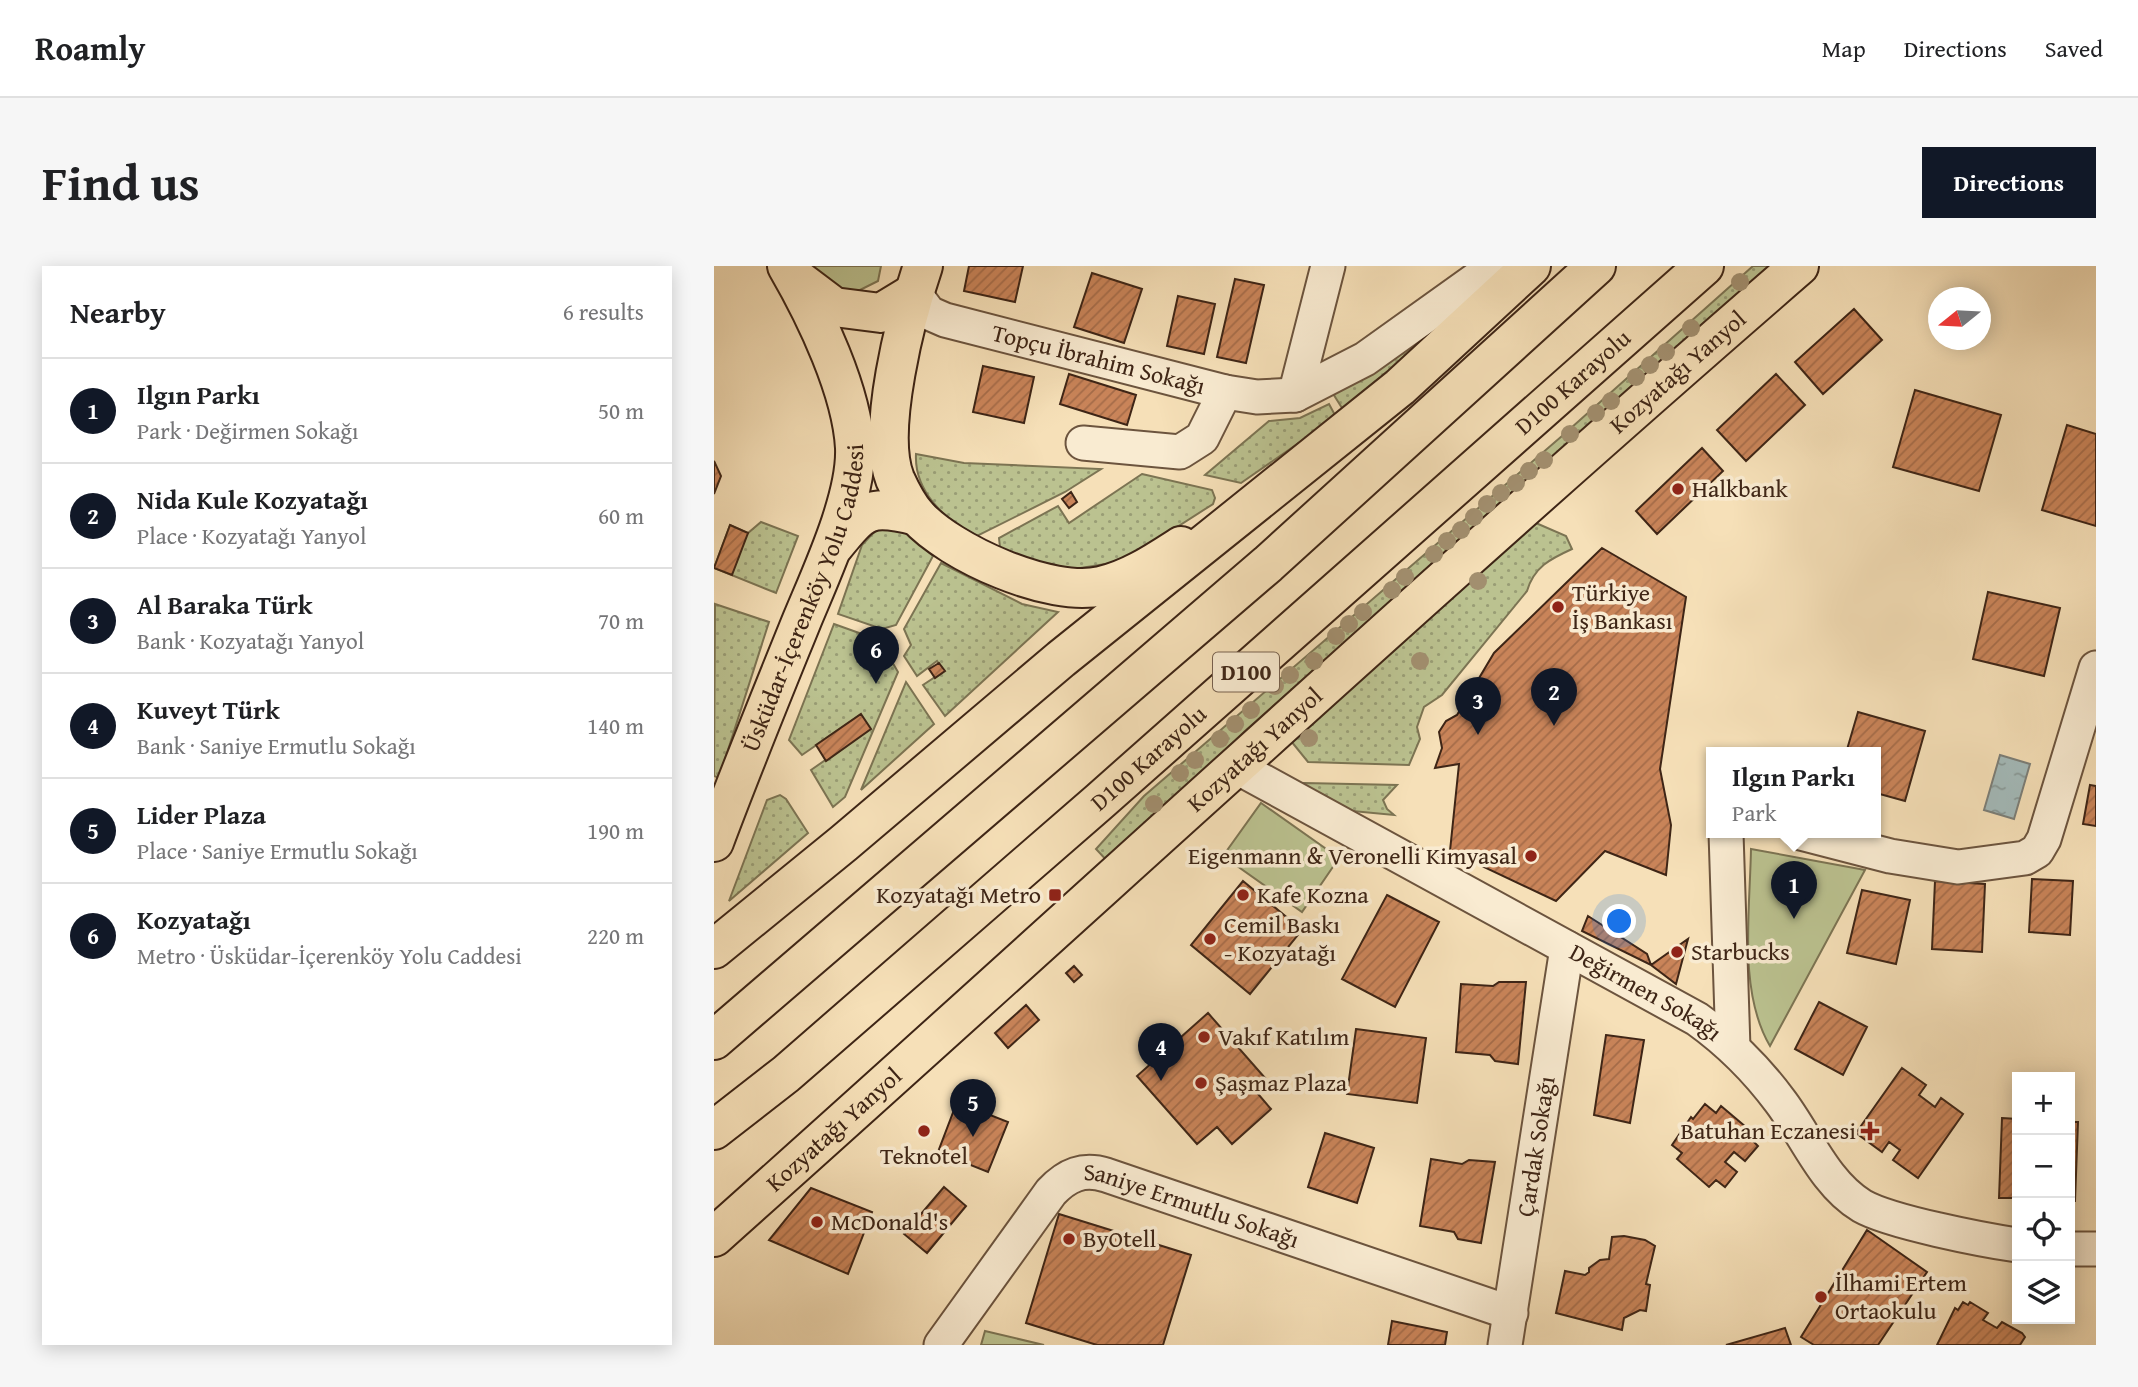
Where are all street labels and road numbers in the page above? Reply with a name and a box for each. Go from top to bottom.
street label: Kozyatağı Yanyol [1601,302,1754,442]
street label: Topçu İbrahim Sokağı [988,315,1209,403]
street label: D100 Karayolu [1507,321,1638,443]
street label: Üsküdar-İçerenköy Yolu Caddesi [733,443,872,757]
road number: D100 [1213,652,1279,692]
street label: Kozyatağı Yanyol [1179,678,1330,820]
street label: D100 Karayolu [1082,697,1214,819]
street label: Değirmen Sokağı [1564,935,1730,1049]
street label: Kozyatağı Yanyol [758,1059,909,1200]
street label: Çardak Sokağı [1507,1073,1564,1219]
street label: Saniye Ermutlu Sokağı [1084,1154,1304,1257]

